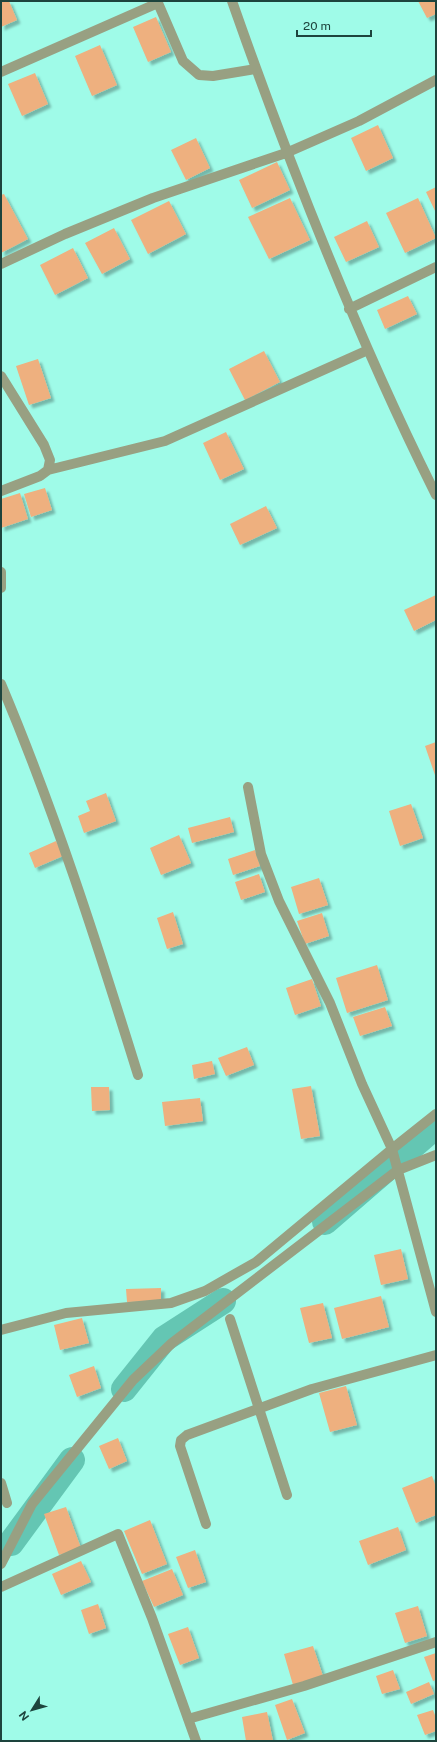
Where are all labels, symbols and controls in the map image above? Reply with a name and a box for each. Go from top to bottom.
scale bar [297,12,371,38]
text: 20 m [303,19,331,33]
north arrow [12,1690,52,1730]
text: N [17,1709,31,1723]

